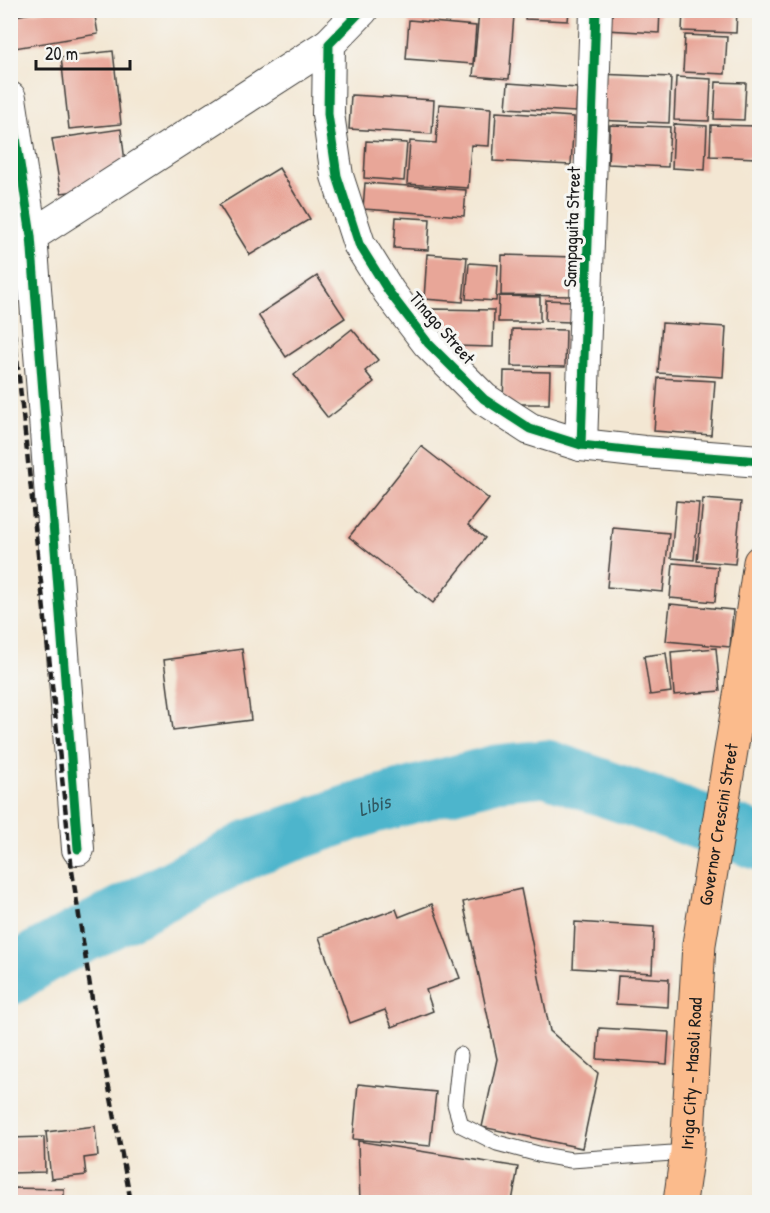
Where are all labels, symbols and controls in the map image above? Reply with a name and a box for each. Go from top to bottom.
scale bar [36,33,130,71]
text: 20 m [45,41,78,66]
street label: Sampaguita Street [557,165,586,288]
street label: Tinago Street [404,286,482,370]
street label: Governor Crescini Street [693,741,744,907]
water label: Libis [354,787,395,822]
street label: Iriga City - Masoli Road [674,997,708,1150]

